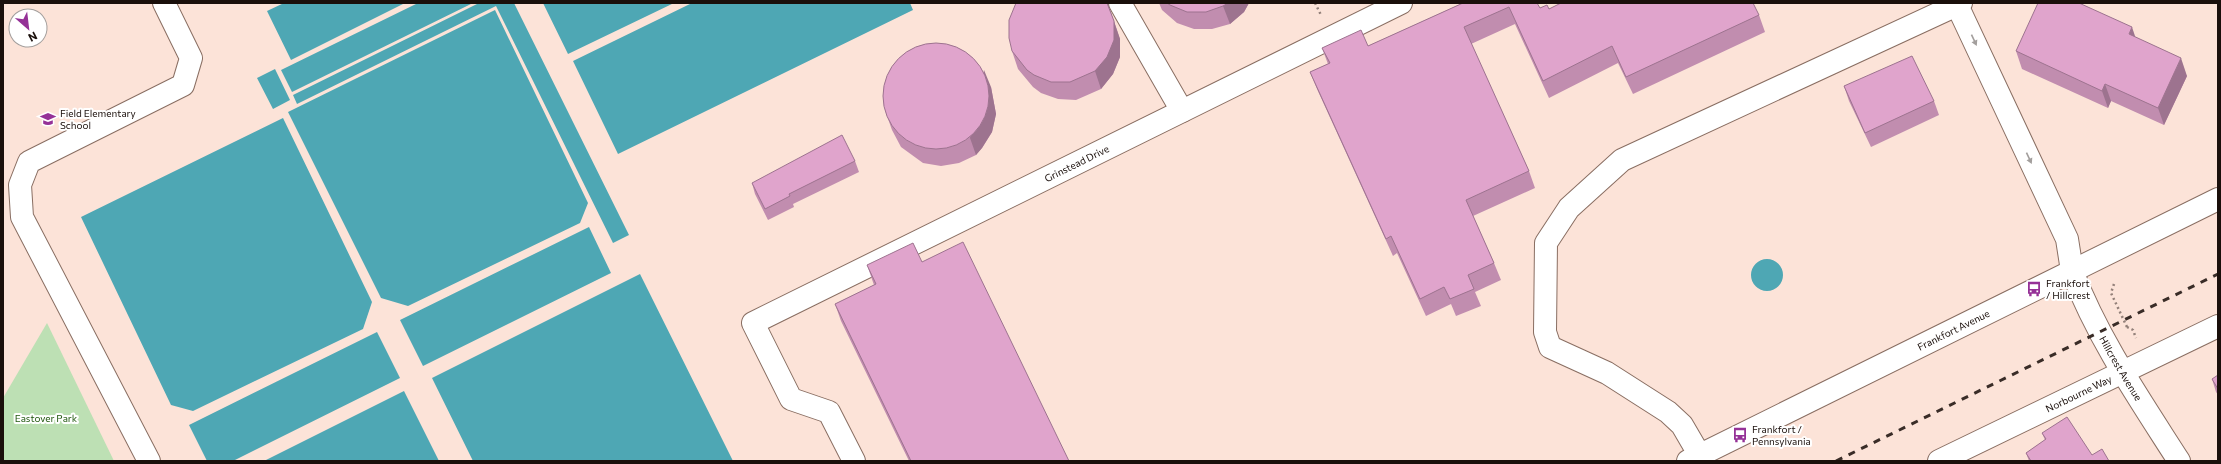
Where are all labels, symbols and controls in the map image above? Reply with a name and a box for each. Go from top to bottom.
north arrow [8,8,48,48]
text: N [26,30,40,45]
one-way arrow [1971,34,1977,46]
place label: Field Elementary School [60,107,136,131]
school or university icon: Field Elementary School [39,110,57,128]
street label: Grinstead Drive [1042,142,1111,184]
one-way arrow [2026,152,2032,163]
place label: Frankfort / Hillcrest [2046,277,2090,301]
bus stop icon: Frankfort / Hillcrest [2025,280,2043,298]
street label: Frankfort Avenue [1915,307,1991,353]
street label: Hillcrest Avenue [2097,334,2145,403]
street label: Norbourne Way [2044,372,2114,415]
park label: Eastover Park [15,412,78,424]
place label: Frankfort / Pennsylvania [1752,423,1811,447]
bus stop icon: Frankfort / Pennsylvania [1731,426,1749,444]

